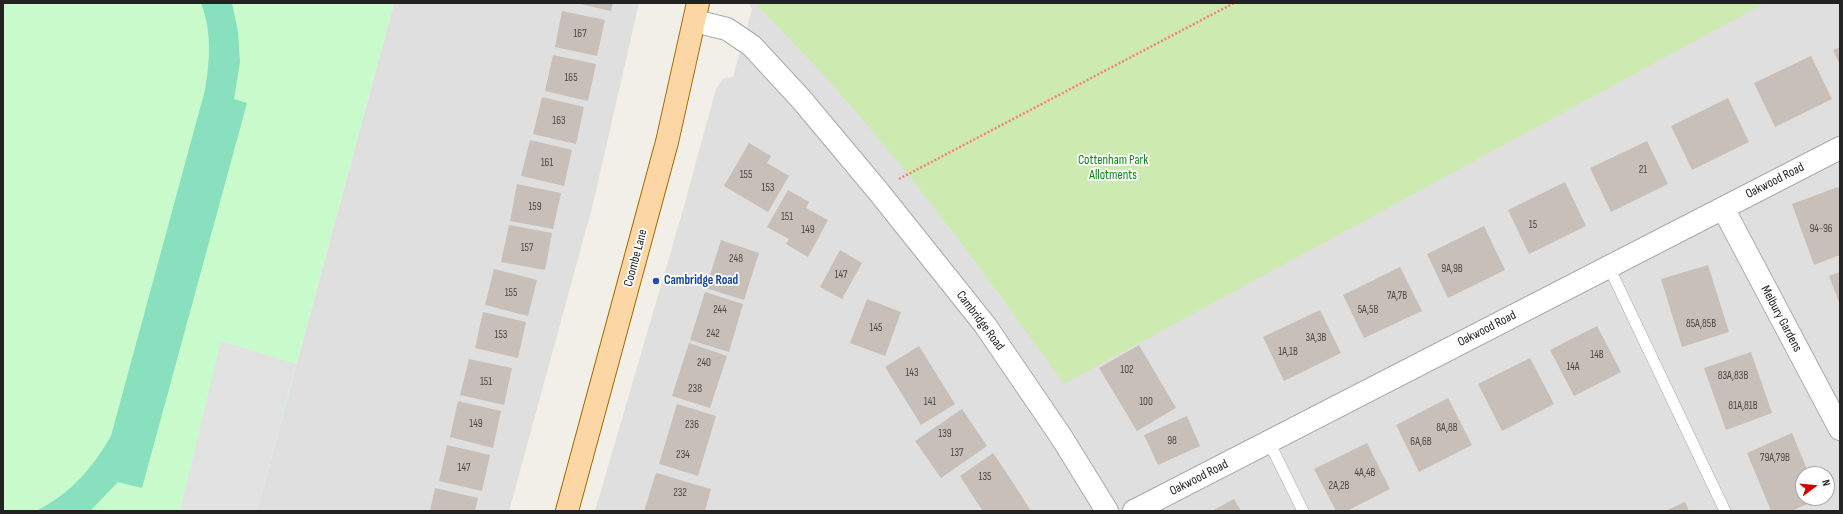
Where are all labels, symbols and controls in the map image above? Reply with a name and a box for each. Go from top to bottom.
house number: 167 [573,27,587,41]
house number: 165 [564,71,578,85]
house number: 163 [552,114,566,128]
park label: Cottenham Park Allotments [1078,153,1148,184]
house number: 161 [541,156,553,170]
street label: Oakwood Road [1743,160,1807,202]
house number: 21 [1639,163,1647,177]
house number: 155 [740,168,752,182]
house number: 153 [762,181,774,195]
house number: 159 [528,200,542,214]
house number: 151 [781,210,793,224]
house number: 15 [1529,218,1537,232]
house number: 94-96 [1809,222,1833,236]
house number: 149 [801,223,815,237]
street label: Coombe Lane [621,228,651,288]
house number: 157 [521,241,533,255]
house number: 248 [729,252,743,266]
house number: 9A,9B [1441,262,1463,276]
house number: 147 [835,268,847,282]
place label: Cambridge Road [664,273,738,289]
marker: Cambridge Road [651,276,661,286]
street label: Melbury Gardens [1757,283,1805,355]
house number: 155 [505,286,517,300]
street label: Cambridge Road [953,288,1007,354]
house number: 7A,7B [1387,289,1407,303]
house number: 244 [713,303,727,317]
house number: 5A,5B [1358,303,1378,317]
street label: Oakwood Road [1455,308,1519,350]
house number: 85A,85B [1686,317,1716,331]
house number: 145 [870,321,882,335]
house number: 242 [706,327,720,341]
house number: 153 [495,328,507,342]
house number: 3A,3B [1306,331,1326,345]
house number: 1A,1B [1278,345,1298,359]
house number: 14B [1590,348,1604,362]
house number: 240 [697,356,711,370]
house number: 14A [1566,360,1580,374]
house number: 102 [1120,363,1134,377]
house number: 143 [905,366,919,380]
house number: 83A,83B [1718,369,1748,383]
house number: 151 [480,375,492,389]
house number: 238 [688,382,702,396]
house number: 141 [924,395,936,409]
house number: 100 [1139,395,1153,409]
house number: 81A,81B [1728,399,1758,413]
house number: 149 [469,417,483,431]
house number: 236 [685,418,699,432]
house number: 8A,8B [1436,421,1458,435]
house number: 139 [938,427,952,441]
house number: 98 [1167,434,1177,448]
house number: 6A,6B [1410,435,1432,449]
house number: 137 [951,446,963,460]
house number: 234 [676,448,690,462]
house number: 79A,79B [1760,451,1790,465]
street label: Oakwood Road [1167,457,1231,499]
house number: 147 [458,461,470,475]
house number: 4A,4B [1355,466,1375,480]
north arrow [1795,466,1835,506]
house number: 135 [979,470,991,484]
text: N [1819,478,1833,487]
house number: 2A,2B [1329,479,1349,493]
house number: 232 [673,486,687,500]

